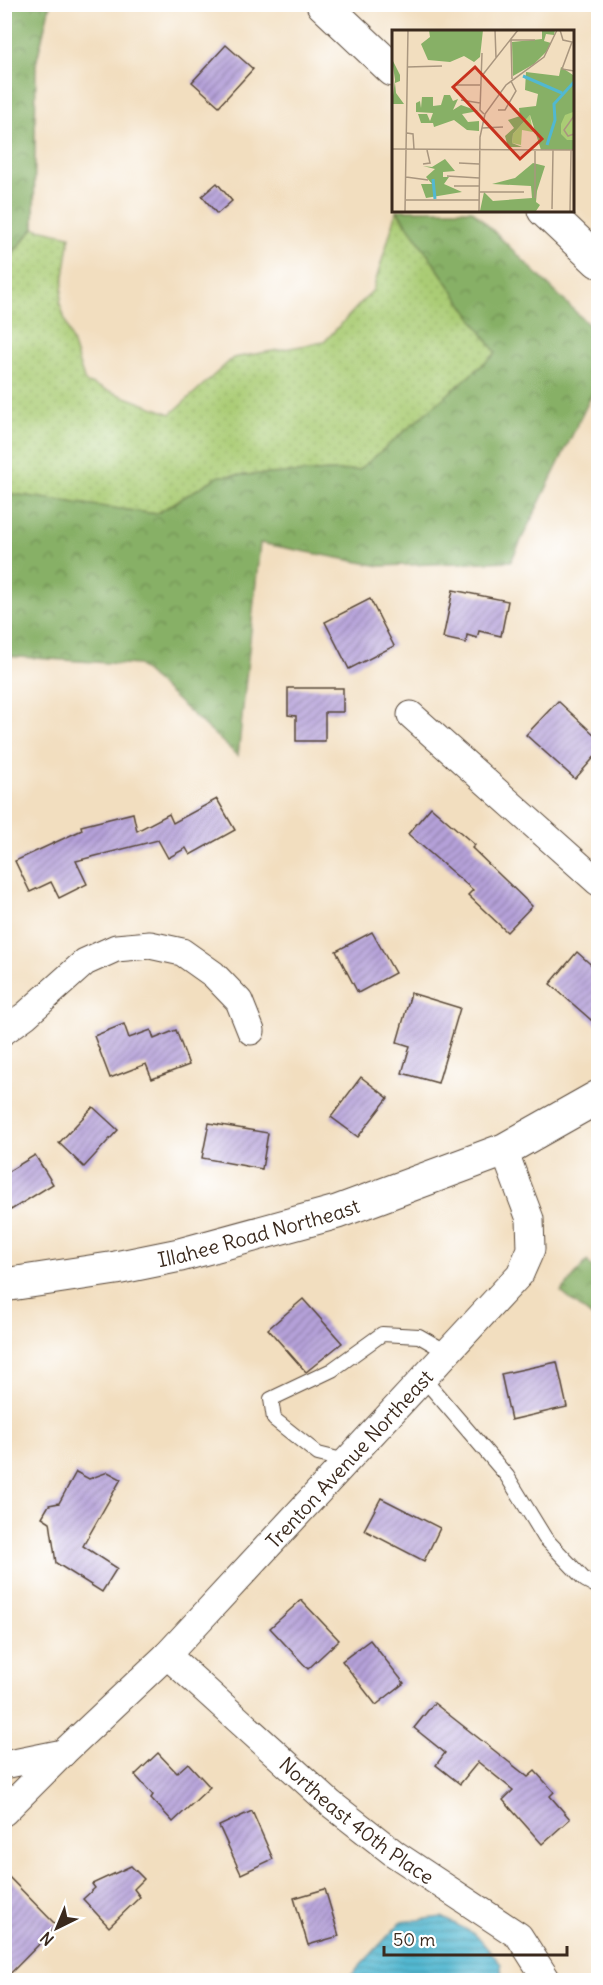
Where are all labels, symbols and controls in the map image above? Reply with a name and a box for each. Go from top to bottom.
inset map [392,30,573,212]
street label: Illahee Road Northeast [155,1192,363,1272]
street label: Trenton Avenue Northeast [260,1364,438,1553]
street label: Northeast 40th Place [275,1751,439,1889]
north arrow [27,1898,87,1958]
scale bar [384,1919,567,1957]
text: N [36,1928,58,1950]
text: 50 m [393,1928,435,1951]

